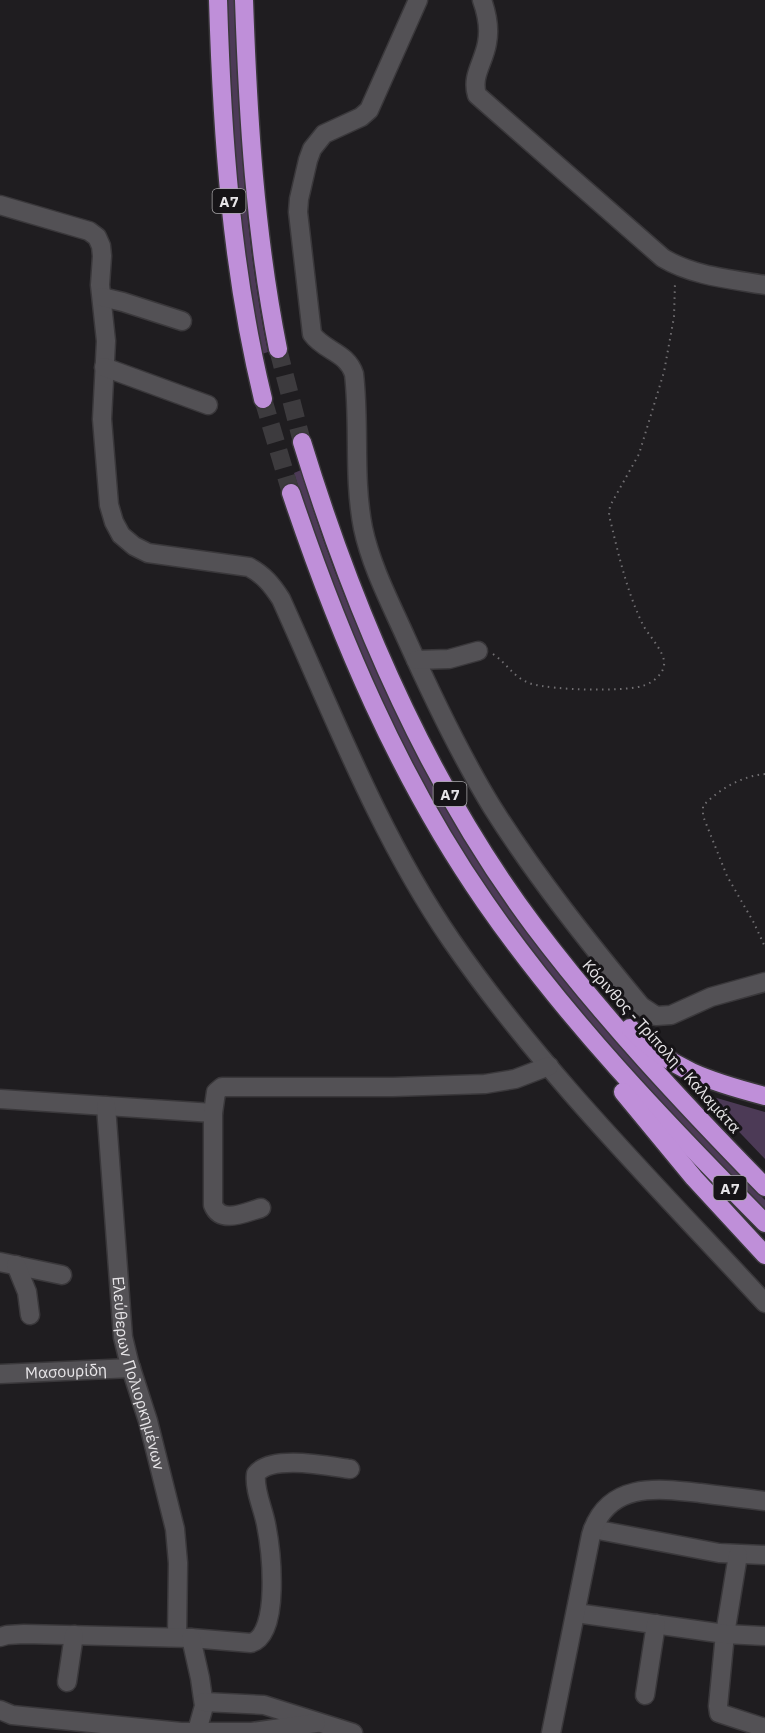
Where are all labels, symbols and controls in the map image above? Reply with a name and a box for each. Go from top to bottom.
road number: Α7 [212,189,246,213]
road number: Α7 [434,782,466,806]
street label: Κόρινθος - Τρίπολη - Καλαμάτα [579,955,745,1137]
road number: Α7 [714,1176,746,1200]
street label: Ελεύθερων Πολιορκημένων [109,1276,170,1472]
street label: Μασουρίδη [24,1359,107,1383]

